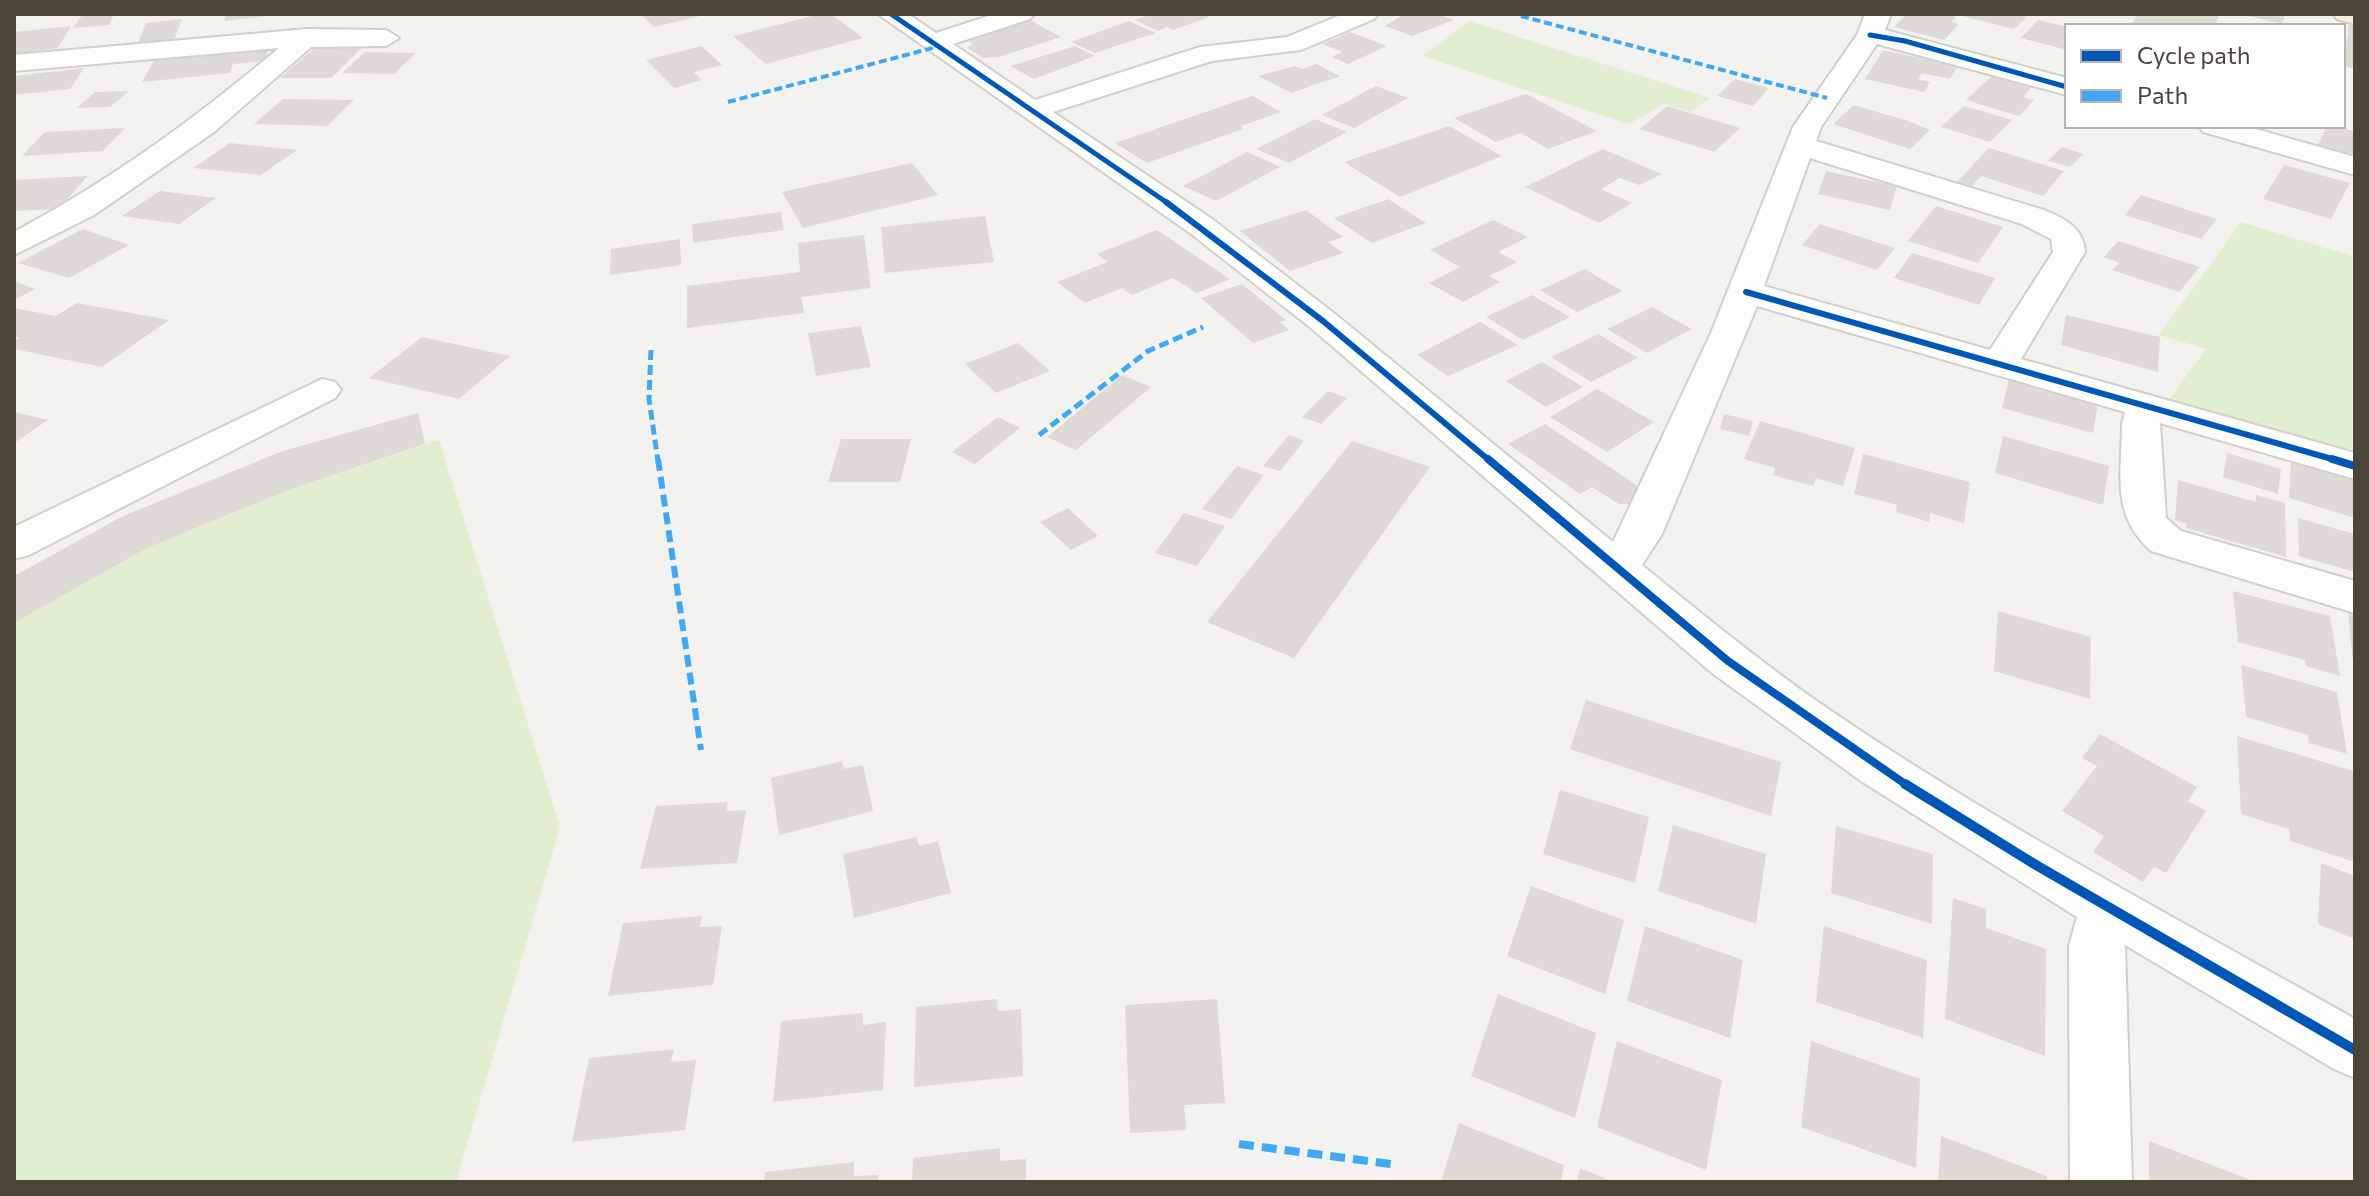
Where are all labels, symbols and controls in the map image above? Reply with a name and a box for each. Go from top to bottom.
legend [2065,24,2345,128]
text: Cycle path [2137,40,2251,69]
text: Path [2137,80,2188,109]

